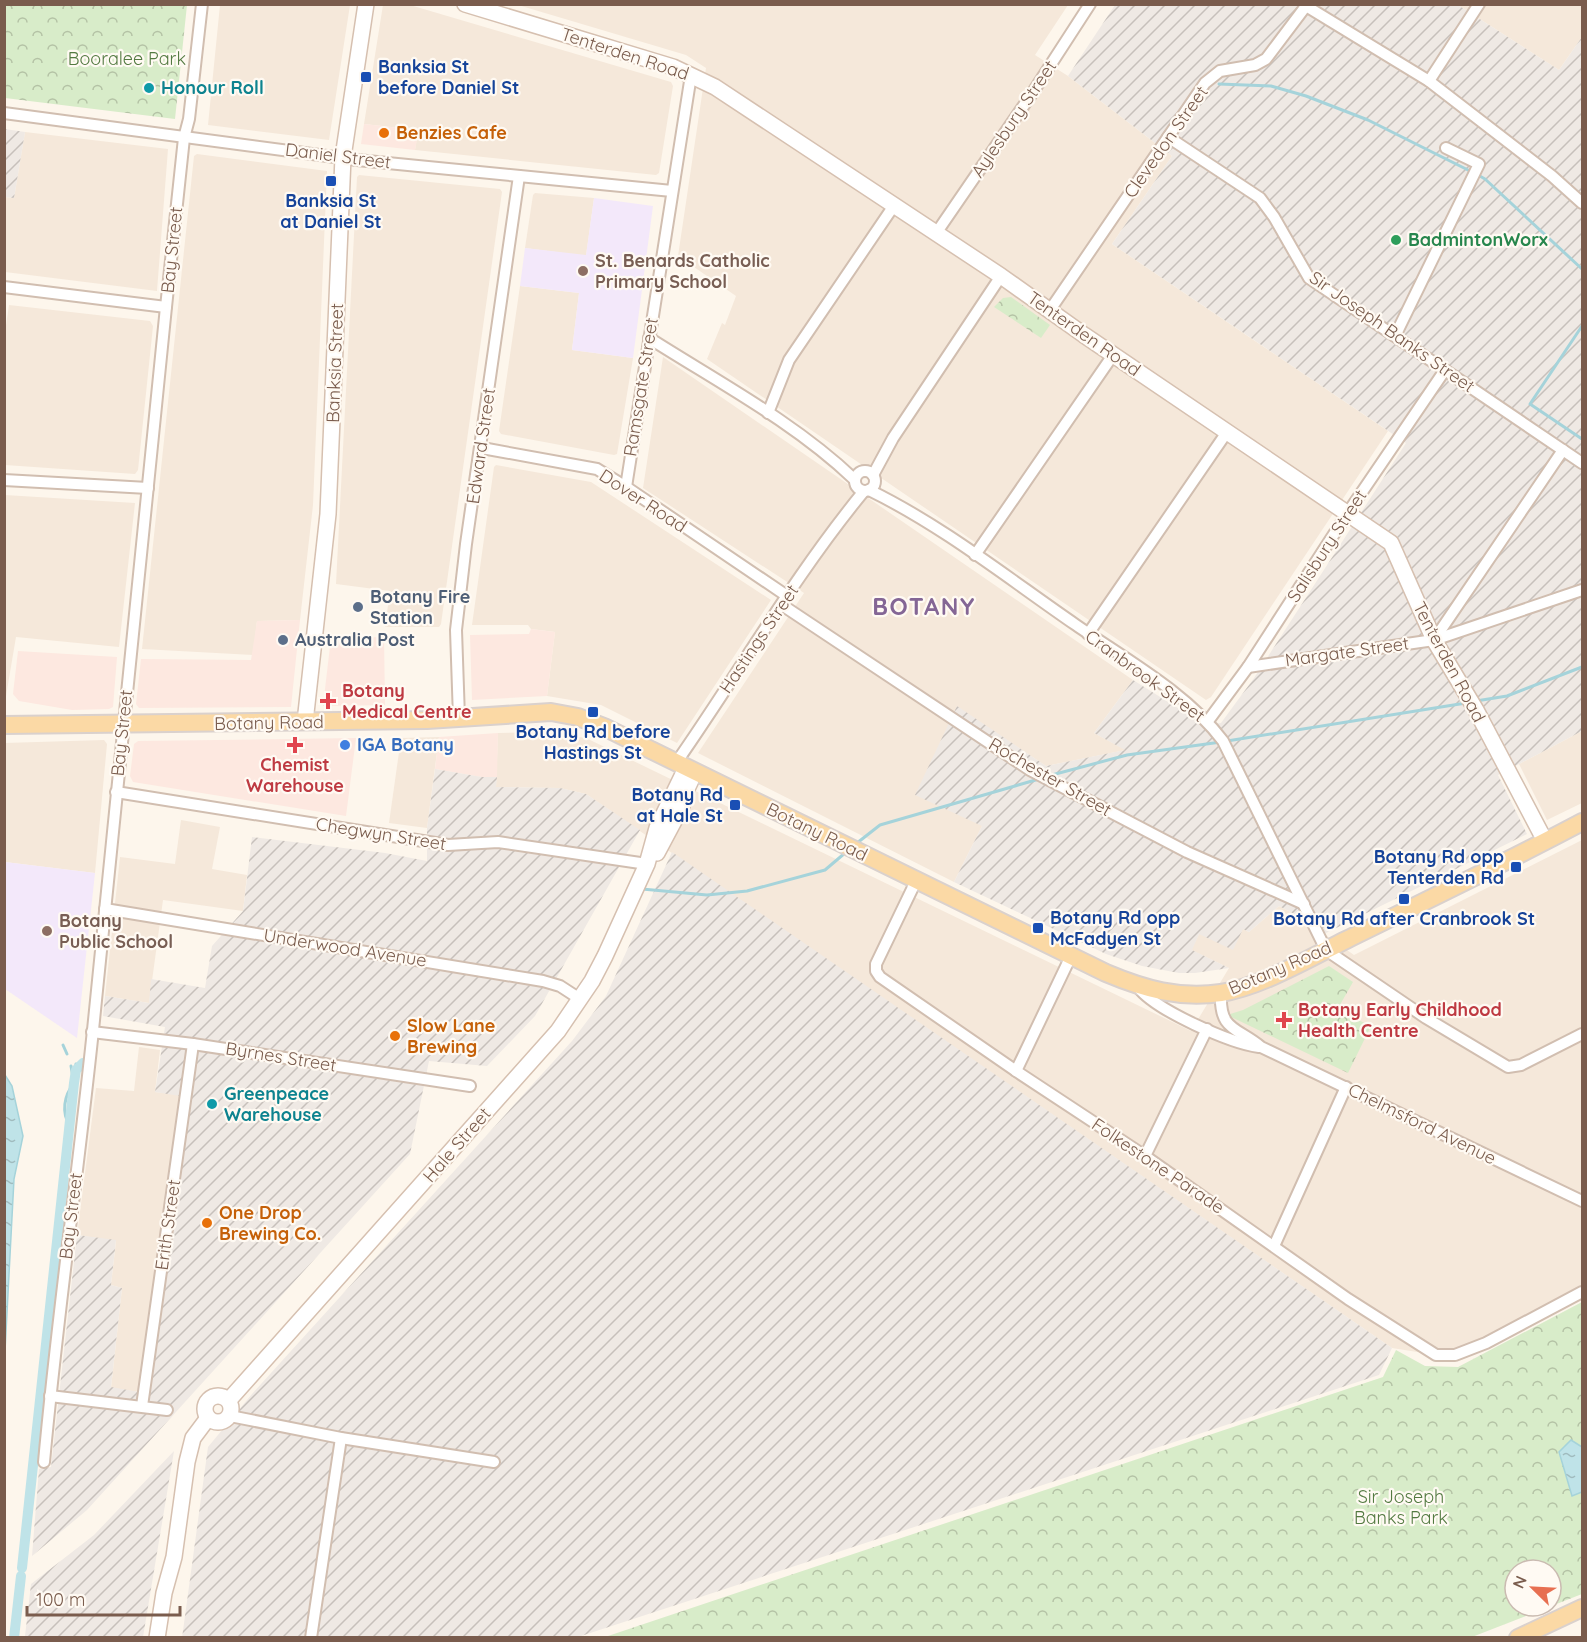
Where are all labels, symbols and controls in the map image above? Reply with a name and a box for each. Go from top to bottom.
street label: Tenterden Road [558,22,692,85]
park label: Booralee Park [68,47,186,70]
place label: Banksia St before Daniel St [378,55,519,99]
street label: Aylesbury Street [966,56,1061,182]
marker: Banksia St before Daniel St [359,70,373,84]
place label: Honour Roll [161,76,264,99]
marker: Honour Roll [142,81,156,95]
street label: Clevedon Street [1118,81,1213,202]
place label: Benzies Cafe [396,121,507,144]
marker: Benzies Cafe [377,126,391,140]
street label: Daniel Street [284,138,392,173]
marker: Banksia St at Daniel St [324,174,338,188]
place label: Banksia St at Daniel St [280,189,382,233]
street label: Bay Street [156,205,187,294]
place label: BadmintonWorx [1408,228,1548,251]
marker: BadmintonWorx [1389,233,1403,247]
place label: St. Benards Catholic Primary School [595,249,770,293]
marker: St. Benards Catholic Primary School [576,264,590,278]
street label: Sir Joseph Banks Street [1305,266,1479,397]
street label: Tenterden Road [1023,286,1145,381]
street label: Banksia Street [321,303,348,423]
street label: Ramsgate Street [618,316,663,458]
street label: Edward Street [461,386,500,506]
street label: Dover Road [595,464,691,537]
street label: Salisbury Street [1282,485,1372,606]
street label: Hastings Street [714,580,803,697]
place label: Botany Fire Station [370,585,470,629]
district label: BOTANY [872,591,976,621]
street label: Tenterden Road [1408,598,1491,726]
marker: Botany Fire Station [351,600,365,614]
street label: Cranbrook Street [1081,624,1210,727]
place label: Australia Post [295,628,415,651]
street label: Margate Street [1284,631,1410,672]
marker: Australia Post [276,633,290,647]
place label: Botany Medical Centre [342,679,472,723]
street label: Bay Street [106,688,137,777]
marker: Botany Medical Centre [319,692,337,710]
marker: Botany Rd before Hastings St [586,705,600,719]
street label: Botany Road [214,710,324,735]
place label: Botany Rd before Hastings St [515,720,671,764]
street label: Rochester Street [985,732,1116,821]
place label: IGA Botany [357,733,454,756]
marker: Chemist Warehouse [288,738,302,752]
marker: IGA Botany [338,738,352,752]
place label: Chemist Warehouse [246,753,344,797]
place label: Botany Rd at Hale St [632,783,723,827]
street label: Botany Road [763,797,872,866]
marker: Botany Rd at Hale St [728,798,742,812]
street label: Chegwyn Street [314,812,448,855]
place label: Botany Rd opp Tenterden Rd [1374,845,1504,889]
marker: Botany Rd opp Tenterden Rd [1509,860,1523,874]
marker: Botany Rd after Cranbrook St [1397,892,1411,906]
place label: Botany Rd opp McFadyen St [1050,906,1180,950]
place label: Botany Rd after Cranbrook St [1273,907,1535,930]
place label: Botany Public School [59,909,173,953]
marker: Botany Rd opp McFadyen St [1031,921,1045,935]
street label: Underwood Avenue [262,923,428,972]
marker: Botany Public School [40,924,54,938]
street label: Botany Road [1225,936,1335,1000]
place label: Botany Early Childhood Health Centre [1298,998,1502,1042]
marker: Botany Early Childhood Health Centre [1275,1011,1293,1029]
place label: Slow Lane Brewing [407,1014,495,1058]
marker: Slow Lane Brewing [388,1029,402,1043]
street label: Byrnes Street [224,1036,338,1077]
street label: Chelmsford Avenue [1344,1078,1500,1169]
place label: Greenpeace Warehouse [224,1082,329,1126]
marker: Greenpeace Warehouse [205,1097,219,1111]
street label: Hale Street [418,1102,496,1187]
street label: Folkestone Parade [1087,1113,1229,1219]
street label: Bay Street [54,1171,87,1261]
street label: Erith Street [150,1178,185,1272]
place label: One Drop Brewing Co. [219,1201,321,1245]
marker: One Drop Brewing Co. [200,1216,214,1230]
park label: Sir Joseph Banks Park [1354,1485,1448,1529]
north arrow [1503,1558,1563,1618]
text: N [1508,1572,1531,1591]
scale bar [27,1579,180,1617]
text: 100 m [36,1588,85,1611]

